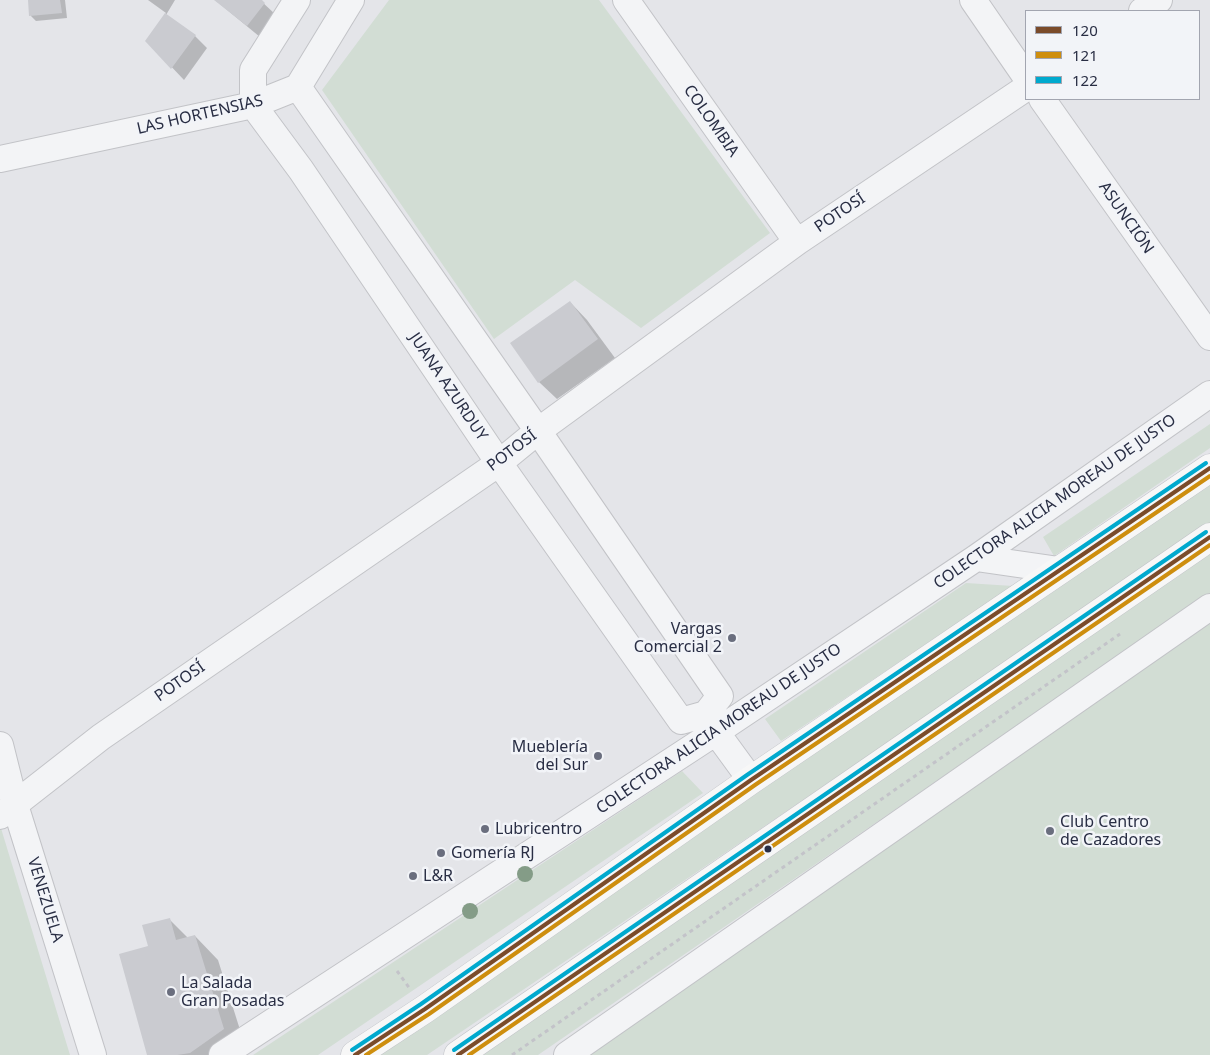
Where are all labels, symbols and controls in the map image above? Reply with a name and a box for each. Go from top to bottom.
legend [1025,10,1200,100]
text: 120 [1072,20,1098,40]
text: 121 [1072,45,1098,65]
text: 122 [1072,70,1098,90]
street label: COLOMBIA [679,81,743,161]
street label: LAS HORTENSIAS [135,91,265,139]
street label: ASUNCIÓN [1094,178,1158,258]
street label: POTOSÍ [811,189,869,237]
street label: JUANA AZURDUY [405,329,491,445]
street label: COLECTORA ALICIA MOREAU DE JUSTO [930,410,1180,594]
street label: POTOSÍ [483,426,541,476]
place label: Vargas Comercial 2 [634,619,722,657]
marker: Vargas Comercial 2 [726,632,738,644]
street label: COLECTORA ALICIA MOREAU DE JUSTO [593,640,845,818]
street label: POTOSÍ [151,658,209,706]
place label: Mueblería del Sur [512,737,588,775]
marker: Mueblería del Sur [592,750,604,762]
place label: Club Centro de Cazadores [1060,812,1161,850]
place label: Lubricentro [495,819,582,839]
marker: Lubricentro [479,823,491,835]
marker: Club Centro de Cazadores [1044,825,1056,837]
place label: Gomería RJ [451,843,535,863]
unlabelled marker [763,844,773,854]
marker: Gomería RJ [435,847,447,859]
street label: VENEZUELA [23,855,67,945]
place label: L&R [423,866,453,886]
marker: L&R [407,870,419,882]
place label: La Salada Gran Posadas [181,973,284,1011]
marker: La Salada Gran Posadas [165,986,177,998]

